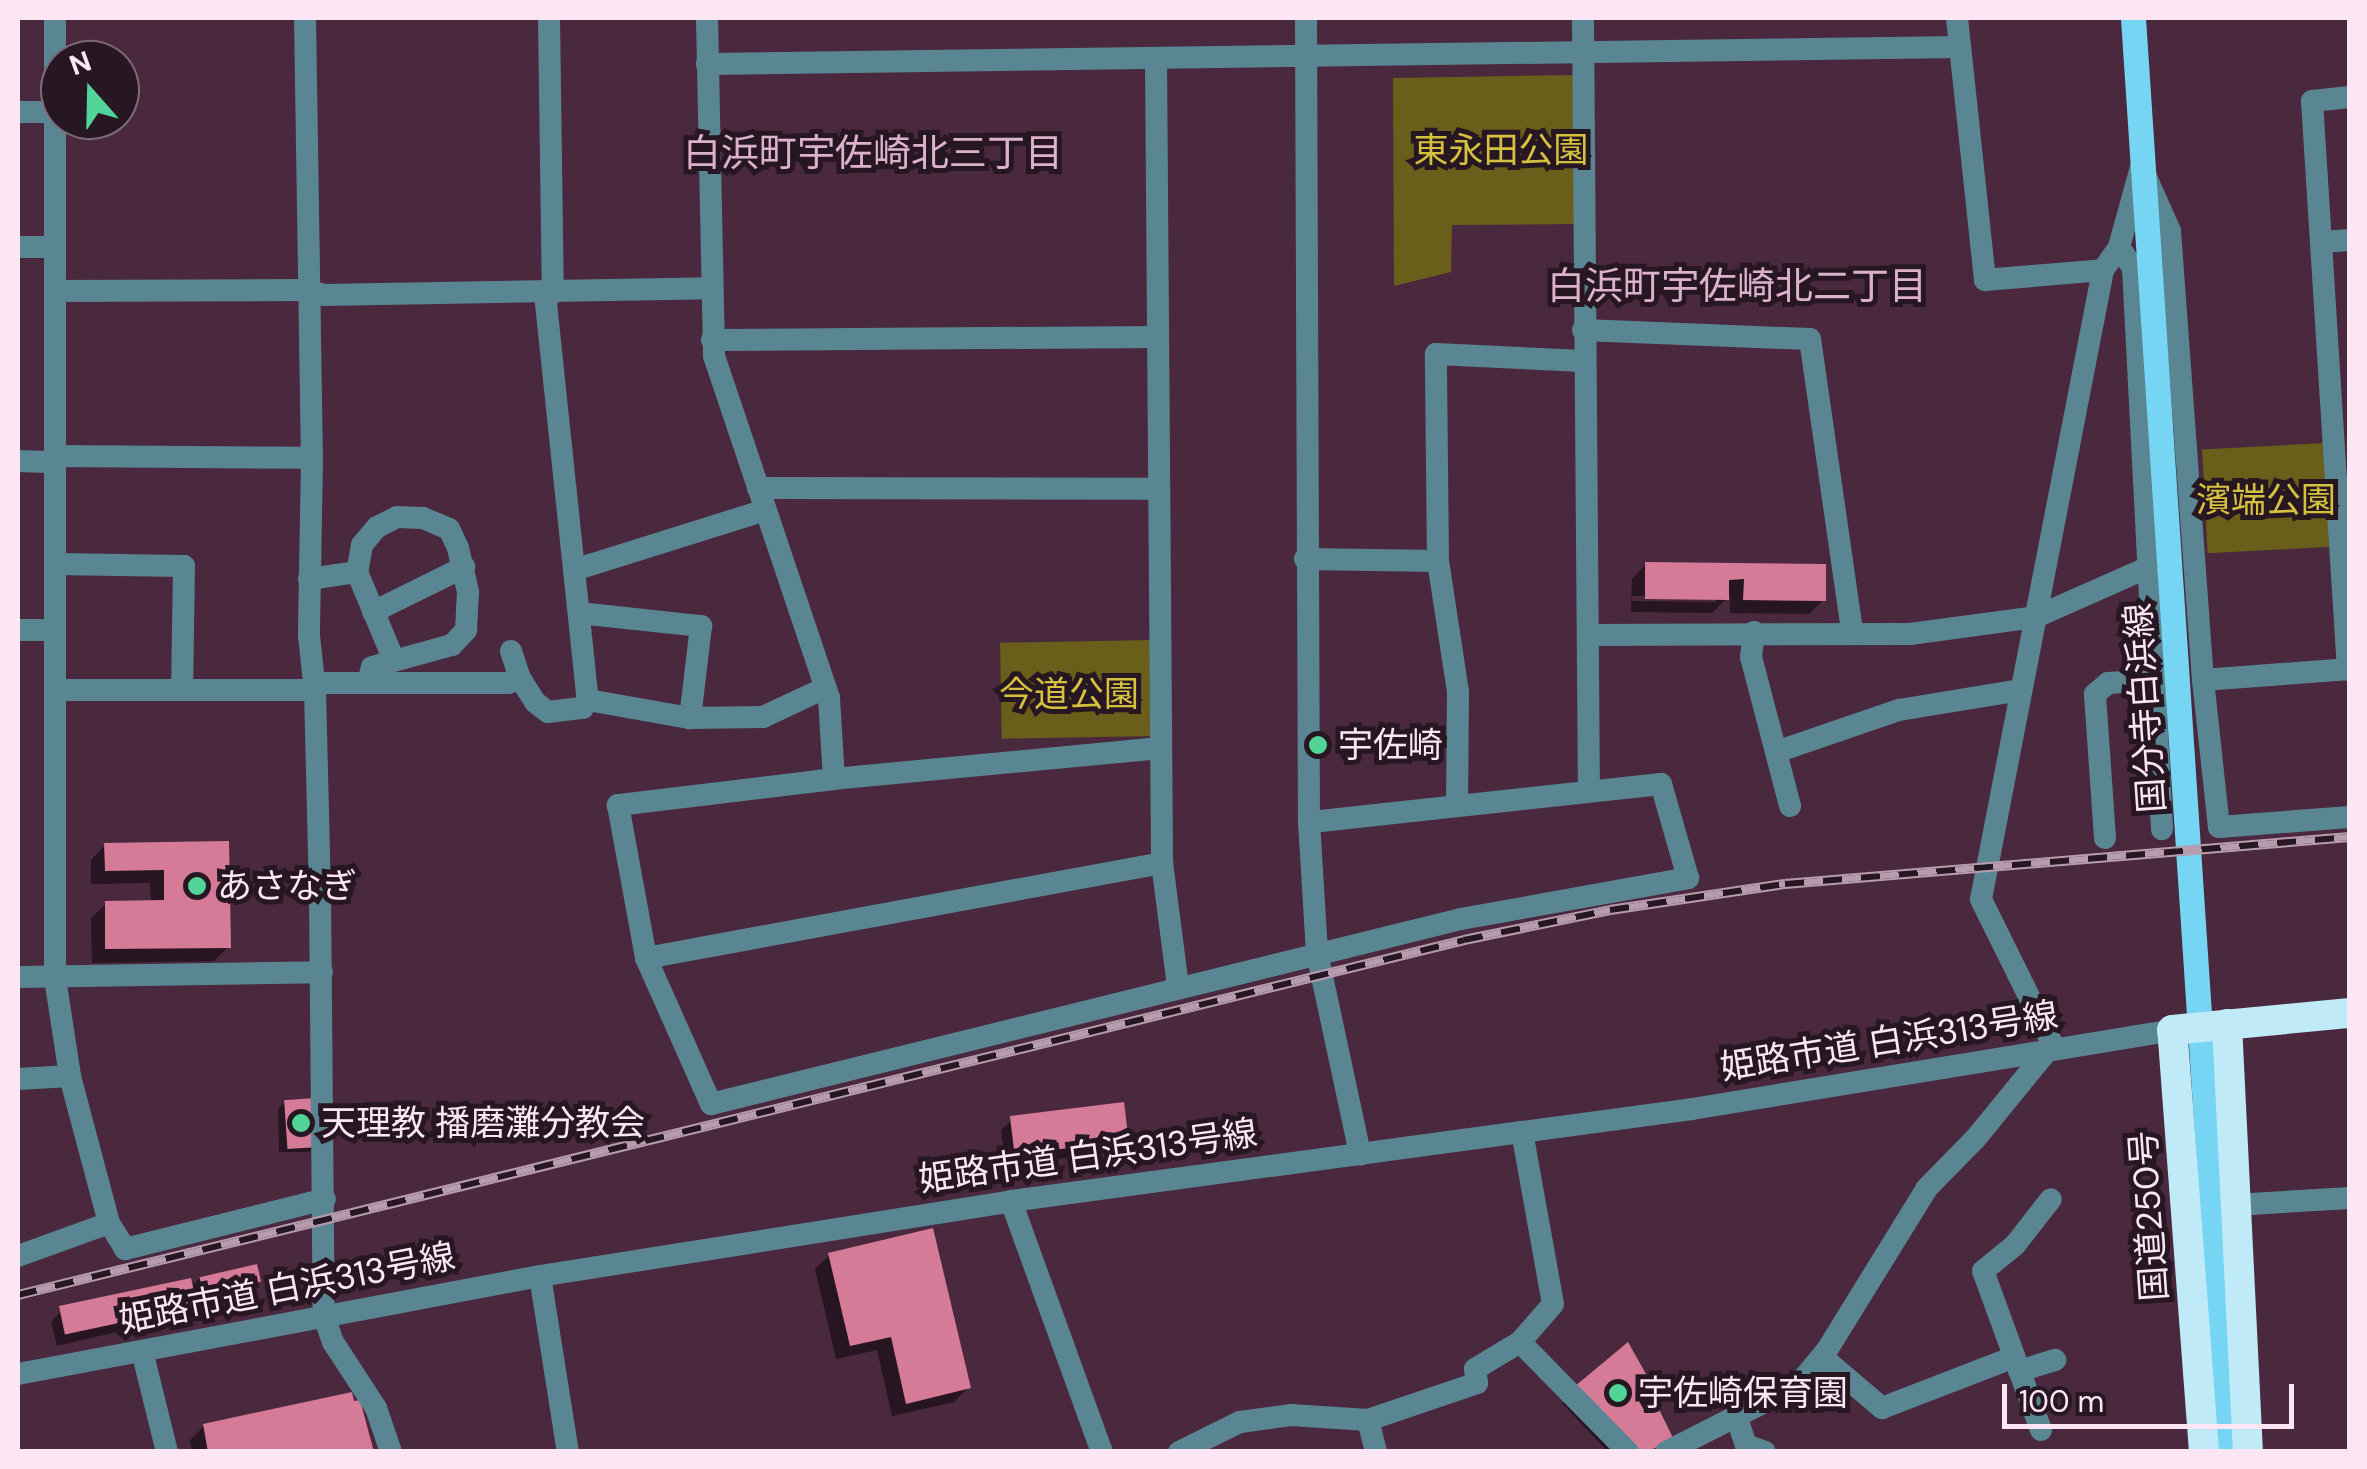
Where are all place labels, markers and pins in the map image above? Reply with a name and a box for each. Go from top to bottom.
place label: 宇佐崎 [1338,724,1443,766]
marker: 宇佐崎 [1307,734,1329,756]
place label: あさなぎ [217,865,357,907]
marker: あさなぎ [186,875,208,897]
place label: 天理教 播磨灘分教会 [321,1102,645,1144]
marker: 天理教 播磨灘分教会 [290,1112,312,1134]
place label: 宇佐崎保育園 [1638,1372,1848,1414]
marker: 宇佐崎保育園 [1607,1382,1629,1404]

